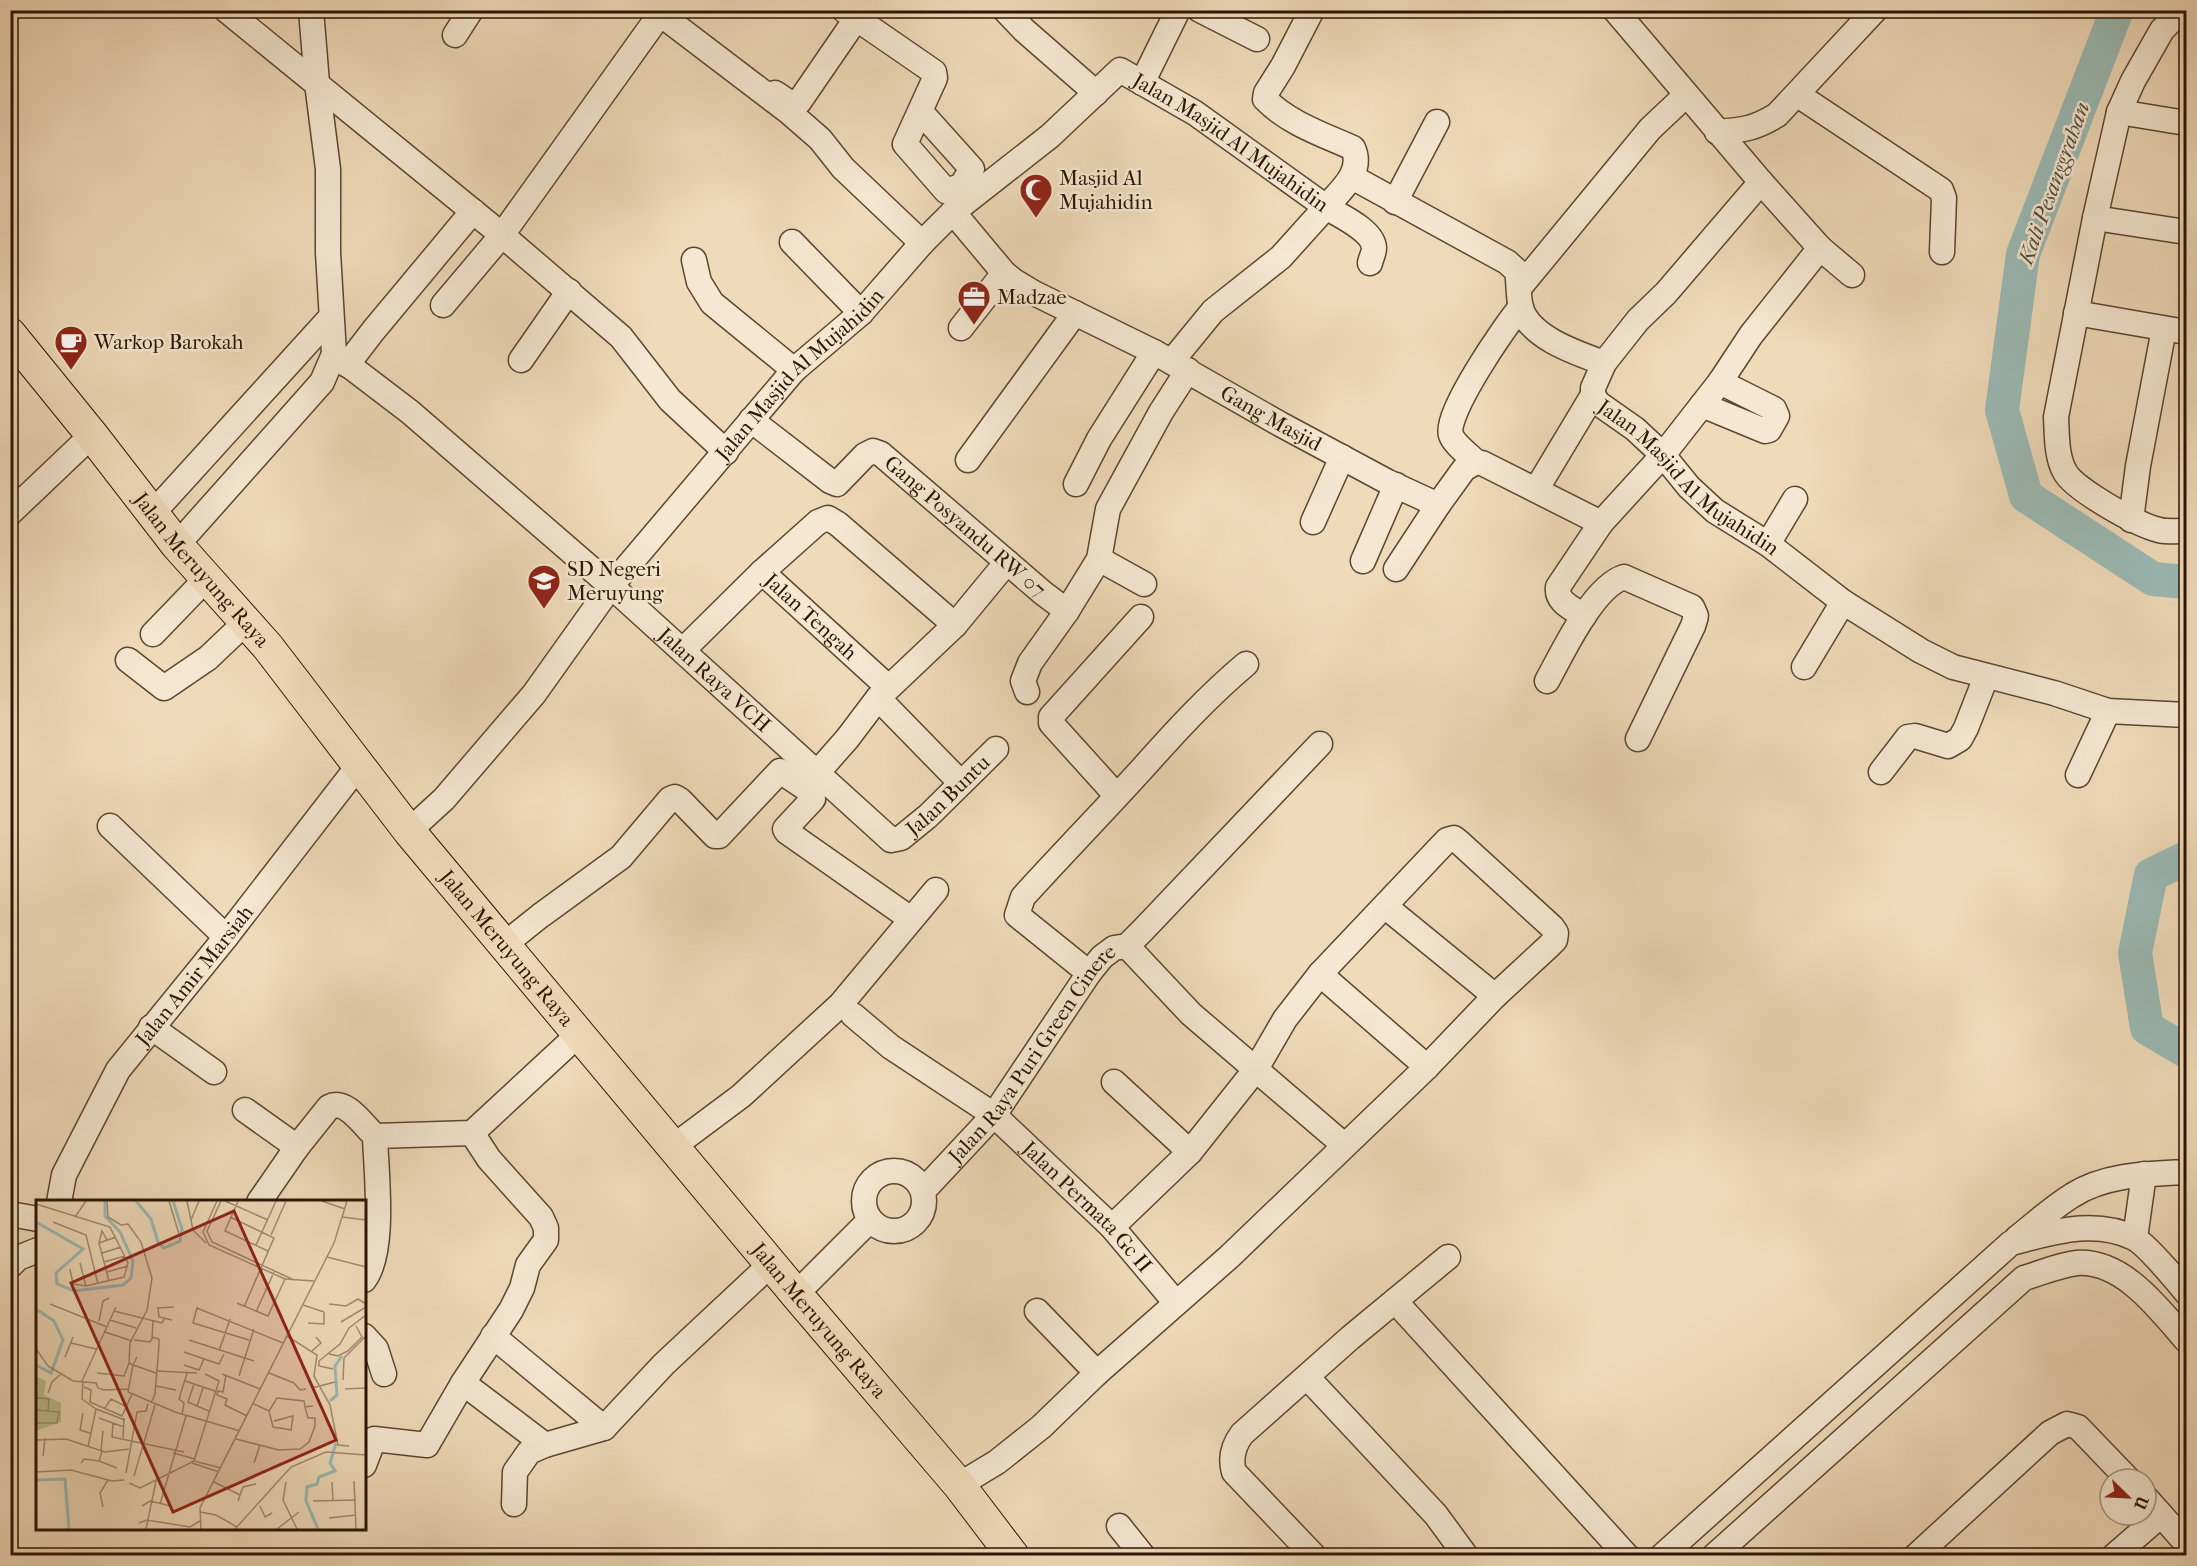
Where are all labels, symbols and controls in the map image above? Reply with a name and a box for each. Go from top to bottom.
street label: Jalan Masjid Al Mujahidin [1127,67,1333,217]
water label: Kali Pesanggrahan [2012,99,2095,270]
place label: Masjid Al Mujahidin [1059,166,1153,214]
mosque icon: Masjid Al Mujahidin [1018,172,1054,219]
office icon: Madzae [956,279,992,326]
street label: Jalan Masjid Al Mujahidin [709,284,889,467]
place label: Madzae [997,285,1067,309]
cafe icon: Warkop Barokah [53,324,89,371]
place label: Warkop Barokah [93,330,244,354]
street label: Gang Masjid [1216,381,1326,456]
street label: Jalan Masjid Al Mujahidin [1591,393,1784,560]
street label: Gang Posyandu RW 07 [880,450,1050,602]
street label: Jalan Meruyung Raya [128,486,275,652]
place label: SD Negeri Meruyung [567,557,664,605]
school or university icon: SD Negeri Meruyung [526,563,562,610]
street label: Jalan Tengah [758,567,862,665]
street label: Jalan Raya VCH [652,621,776,737]
street label: Jalan Buntu [900,750,995,842]
street label: Jalan Meruyung Raya [433,863,579,1031]
street label: Jalan Amir Marsiah [129,900,258,1052]
street label: Jalan Raya Puri Green Cinere [942,939,1120,1170]
street label: Jalan Permata Gc II [1016,1135,1157,1277]
inset map [36,1200,366,1530]
street label: Jalan Meruyung Raya [745,1236,892,1403]
north arrow [2098,1467,2158,1527]
text: U [2130,1492,2153,1513]

